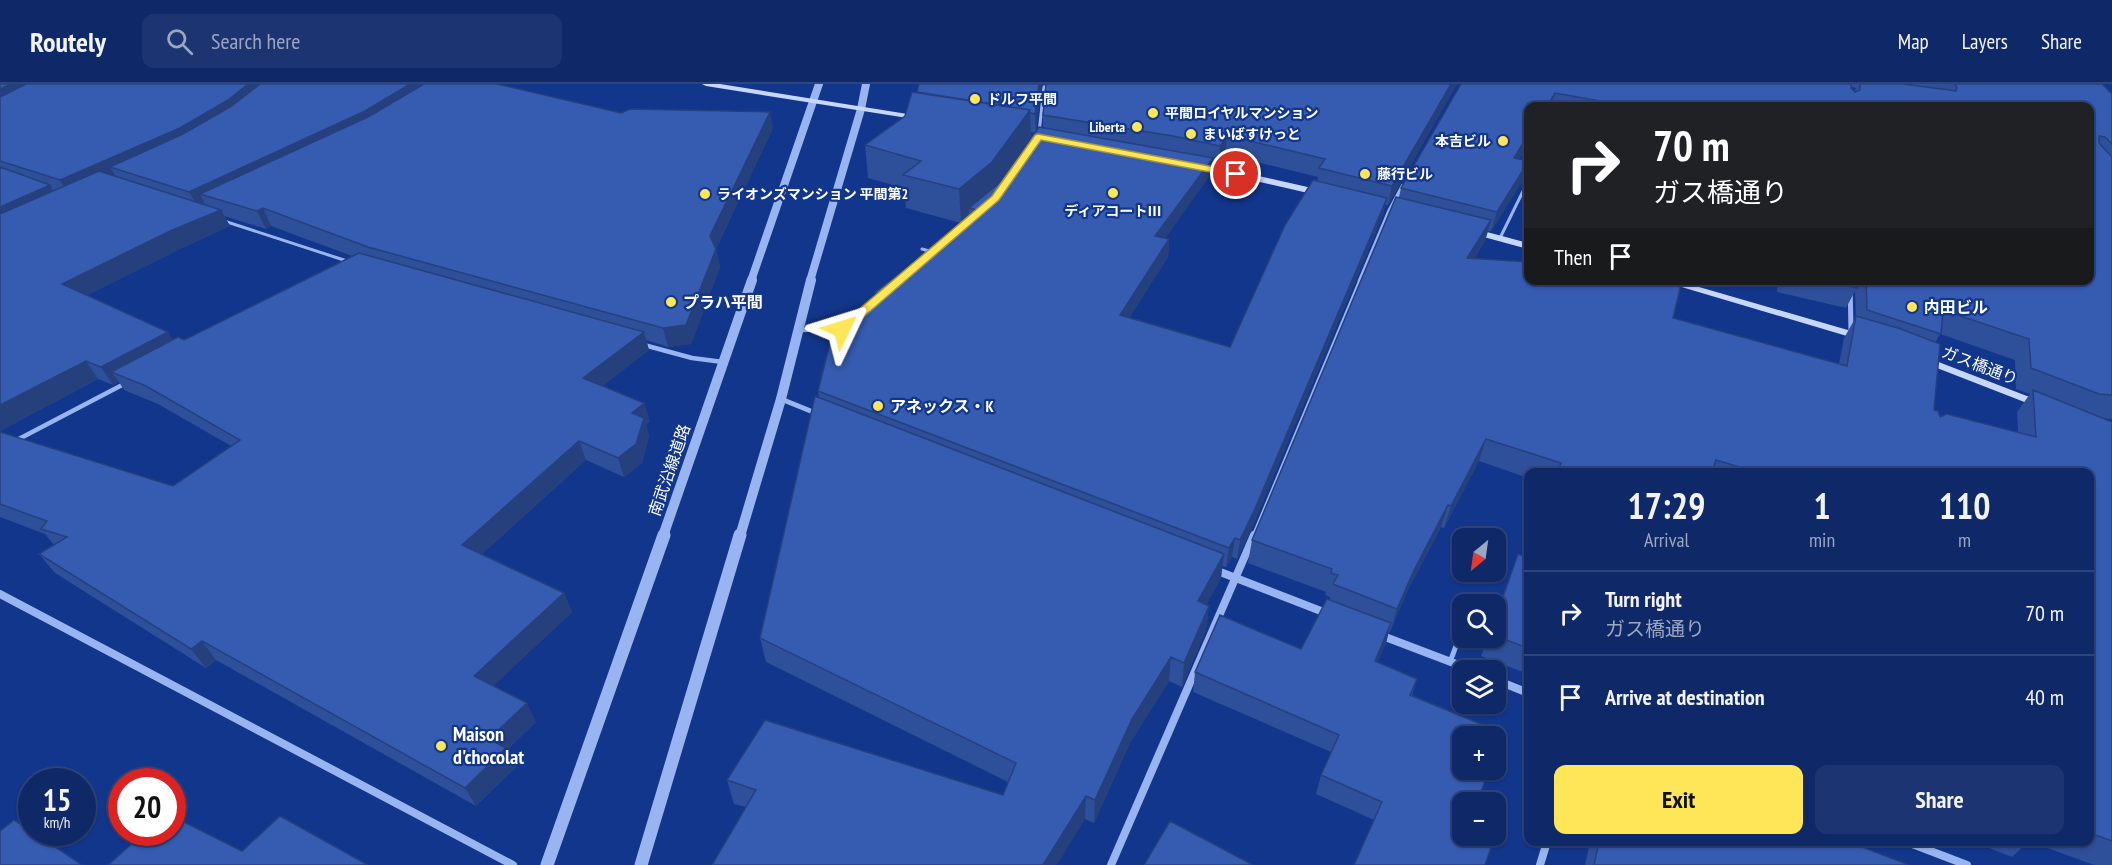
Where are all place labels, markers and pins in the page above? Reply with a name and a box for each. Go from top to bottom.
place label: ドルフ平間 [987,90,1057,108]
marker: ドルフ平間 [968,92,982,106]
place label: 平間ロイヤルマンション [1165,104,1319,122]
marker: 平間ロイヤルマンション [1146,106,1160,120]
place label: Liberta [1089,118,1125,136]
marker: Liberta [1130,120,1144,134]
place label: まいばすけっと [1203,125,1301,143]
marker: まいばすけっと [1184,127,1198,141]
place label: 本吉ビル [1435,132,1491,150]
marker: 本吉ビル [1496,134,1510,148]
pin [1210,148,1261,199]
place label: 藤行ビル [1377,165,1433,183]
marker: 藤行ビル [1358,167,1372,181]
place label: ライオンズマンション 平間第2 [717,185,908,203]
marker: ディアコートⅢ [1106,186,1120,200]
marker: ライオンズマンション 平間第2 [698,187,712,201]
place label: ディアコートⅢ [1064,202,1162,220]
place label: プラハ平間 [683,292,763,312]
marker: プラハ平間 [664,295,678,309]
place label: 内田ビル [1924,297,1988,317]
marker: 内田ビル [1905,300,1919,314]
place label: アネックス・K [890,396,995,416]
marker: アネックス・K [871,399,885,413]
place label: Maison d'chocolat [453,721,524,770]
marker: Maison d'chocolat [434,739,448,753]

